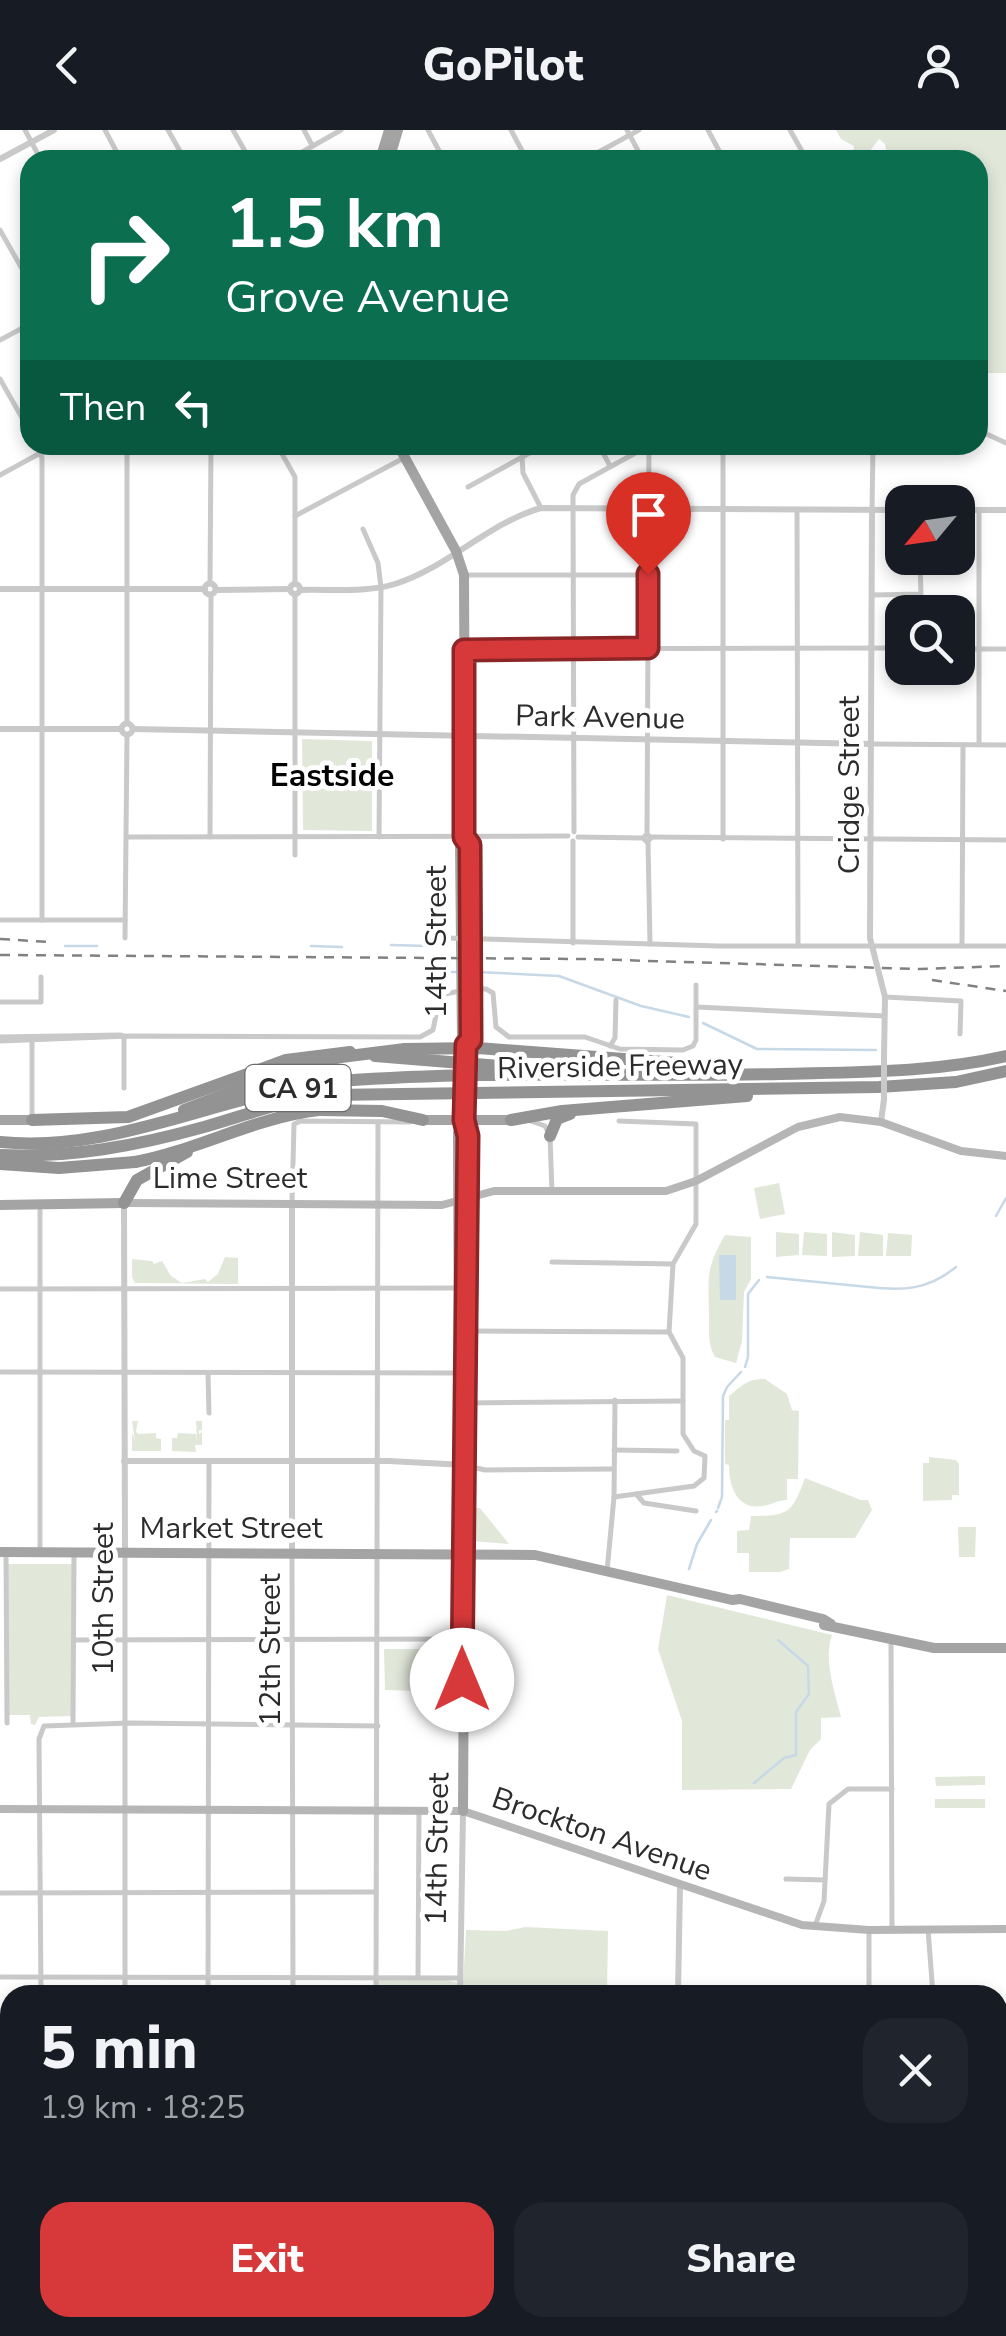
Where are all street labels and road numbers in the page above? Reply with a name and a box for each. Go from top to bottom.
street label: Cridge Street [829,695,870,874]
street label: Park Avenue [515,696,685,739]
street label: 14th Street [416,865,457,1019]
street label: Riverside Freeway [497,1044,744,1089]
road number: CA 91 [246,1065,350,1111]
street label: Lime Street [153,1158,308,1199]
street label: Market Street [140,1508,323,1549]
street label: 10th Street [83,1522,124,1676]
street label: 12th Street [250,1573,291,1727]
street label: 14th Street [416,1772,459,1926]
street label: Brockton Avenue [486,1778,717,1891]

